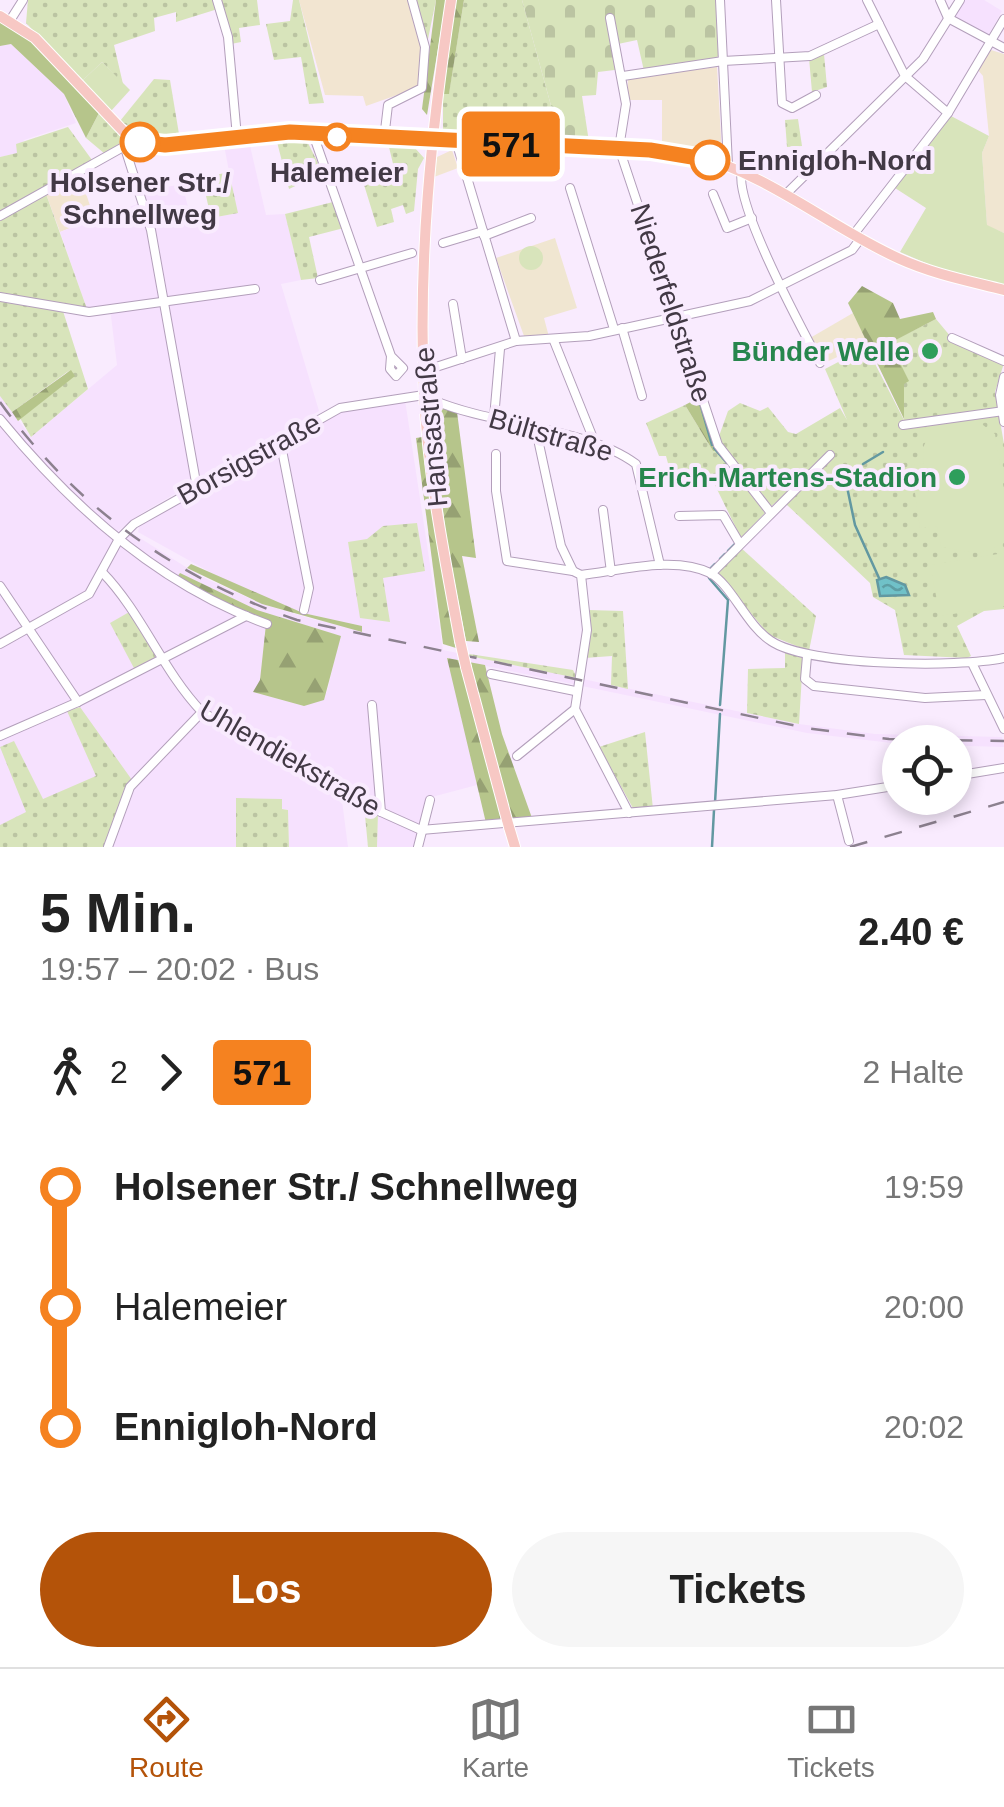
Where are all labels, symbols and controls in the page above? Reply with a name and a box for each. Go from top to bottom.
line badge: 571 [454,112,568,176]
marker: Holsener Str./ Schnellweg [121,123,159,161]
marker: Halemeier [324,124,350,150]
text: 571 [482,125,540,164]
marker: Ennigloh-Nord [691,141,729,179]
place label: Ennigloh-Nord [738,145,932,176]
place label: Halemeier [270,157,404,188]
place label: Holsener Str./ Schnellweg [50,167,230,230]
street label: Niederfeldstraße [624,200,718,406]
place label: Bünder Welle [732,336,910,367]
marker: Bünder Welle [919,340,941,362]
street label: Hansastraße [409,346,453,508]
street label: Bültstraße [485,403,617,467]
street label: Borsigstraße [172,407,326,511]
place label: Erich-Martens-Stadion [638,462,937,493]
marker: Erich-Martens-Stadion [946,466,968,488]
street label: Uhlendiekstraße [194,694,386,822]
map controls [882,725,972,815]
button: locate [882,725,972,815]
text: 5 Min. [40,882,196,944]
text: 2.40 € [858,911,964,953]
text: 19:57 – 20:02 · Bus [40,951,319,987]
icon: walk [40,1045,95,1100]
icon: forward [143,1045,198,1100]
text: 571 [233,1053,291,1092]
text: 2 [110,1054,128,1090]
text: 2 Halte [863,1054,964,1090]
text: Holsener Str./ Schnellweg [114,1166,579,1208]
text: 19:59 [884,1169,964,1205]
text: Halemeier [114,1286,287,1328]
text: 20:00 [884,1289,964,1325]
text: Ennigloh-Nord [114,1406,378,1448]
text: 20:02 [884,1409,964,1445]
button: Los [40,1532,492,1647]
button: Tickets [512,1532,964,1647]
tab: Route [129,1692,204,1784]
tab: Karte [462,1692,529,1784]
tab: Tickets [787,1692,875,1784]

